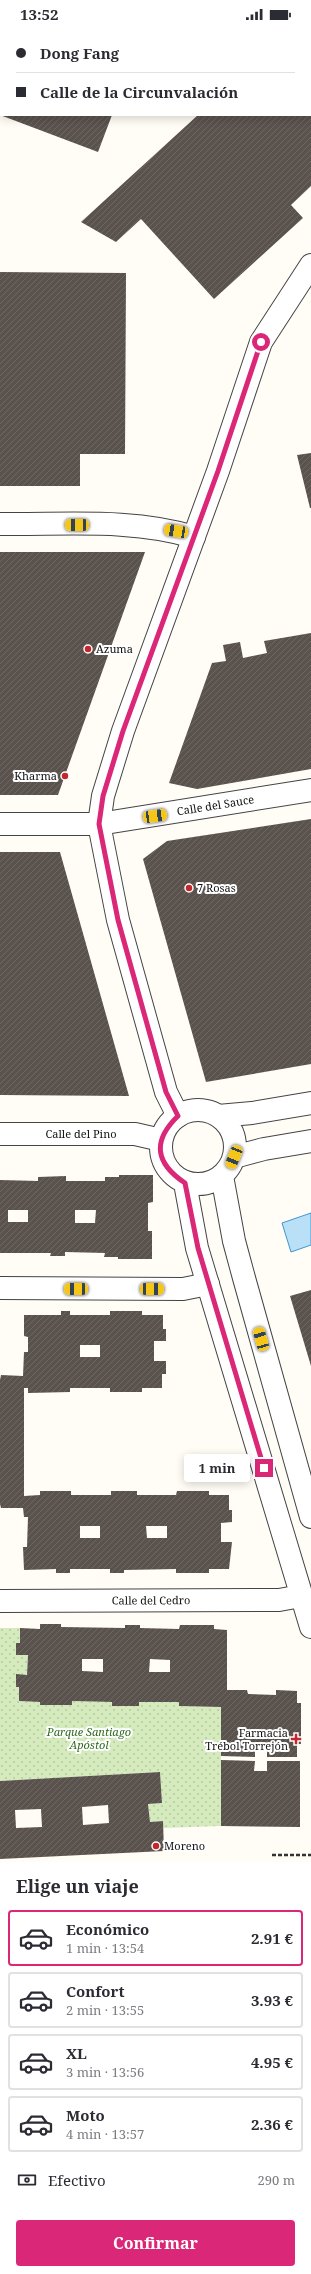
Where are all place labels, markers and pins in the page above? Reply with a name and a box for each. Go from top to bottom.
place label: Azuma [96,641,133,656]
marker: Azuma [83,644,93,654]
place label: Kharma [14,768,57,783]
marker: Kharma [60,771,70,781]
place label: 7 Rosas [197,880,236,895]
marker: 7 Rosas [184,883,194,893]
place label: Farmacia Trébol Torrejón [205,1725,288,1753]
marker: Farmacia Trébol Torrejón [291,1734,301,1744]
place label: Moreno [164,1838,205,1853]
marker: Moreno [151,1841,161,1851]

